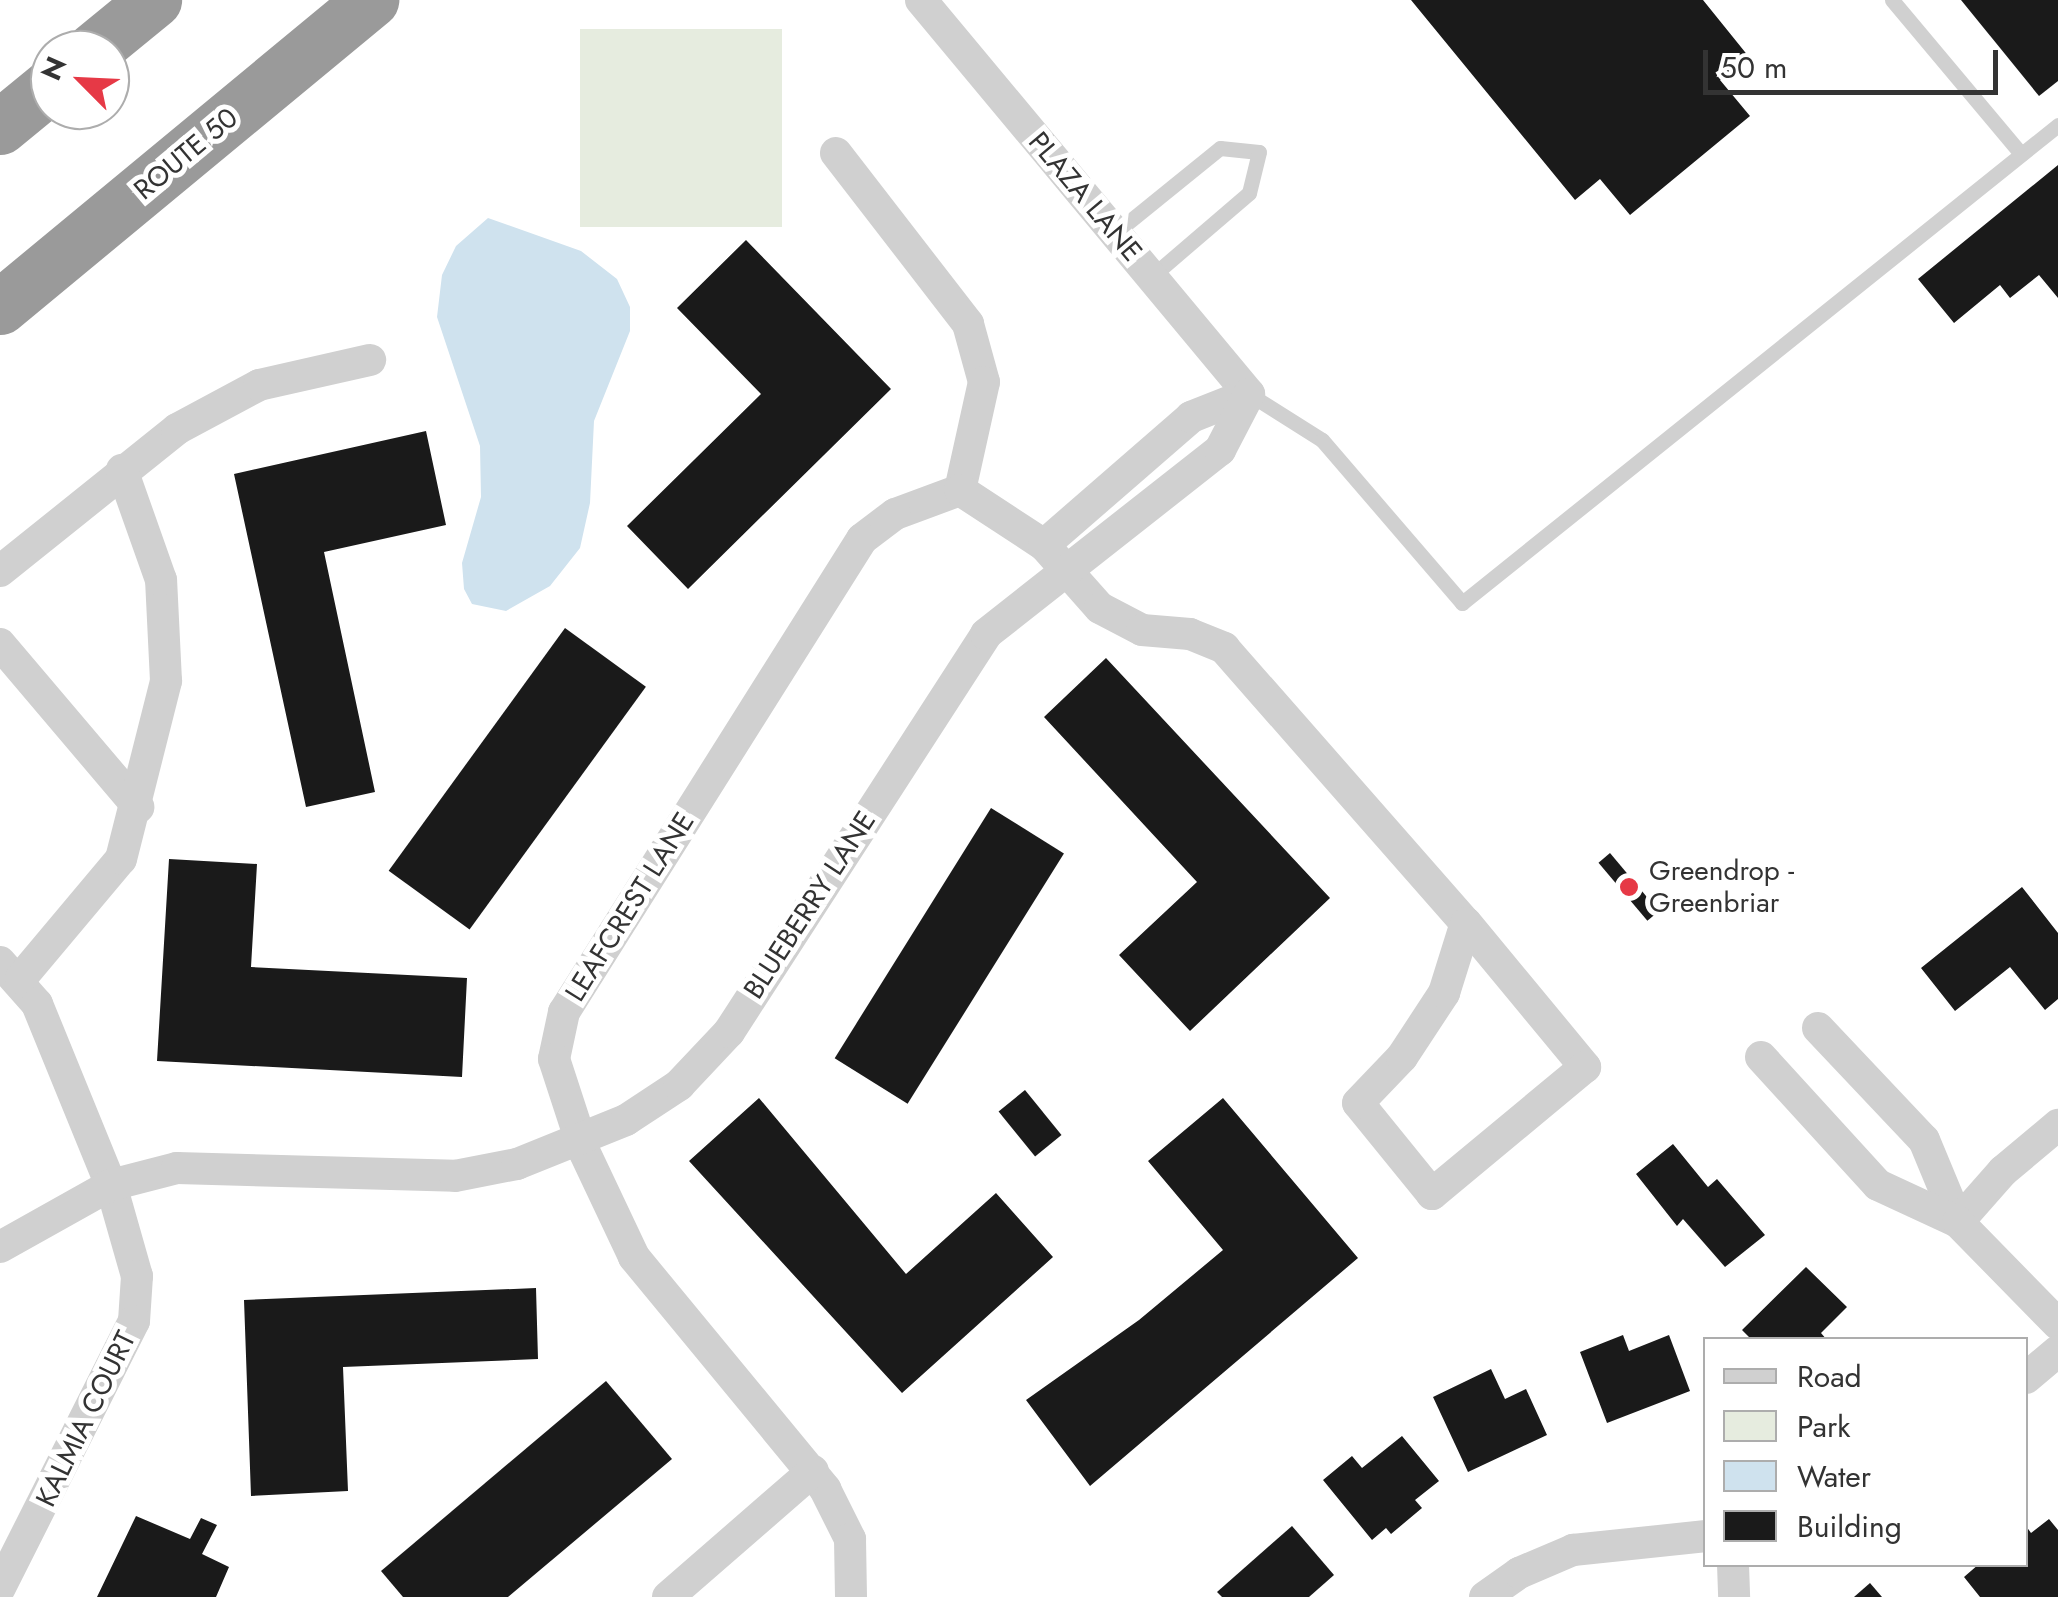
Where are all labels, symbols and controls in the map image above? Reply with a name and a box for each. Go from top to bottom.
north arrow [30,30,130,130]
scale bar [1708,30,2003,92]
text: 50 m [1720,46,1787,89]
text: N [31,50,77,87]
street label: ROUTE 50 [127,101,245,207]
street label: PLAZA LANE [1021,126,1149,268]
street label: BLUEBERRY LANE [737,805,883,1005]
street label: LEAFCREST LANE [558,806,702,1008]
place label: Greendrop - Greenbriar [1649,854,1794,920]
marker: Greendrop - Greenbriar [1618,876,1640,898]
street label: KALMIA COURT [29,1326,143,1512]
legend [1703,1337,2028,1567]
text: Road [1797,1355,1862,1398]
text: Park [1797,1405,1850,1448]
text: Water [1797,1455,1871,1498]
text: Building [1797,1505,1902,1548]

